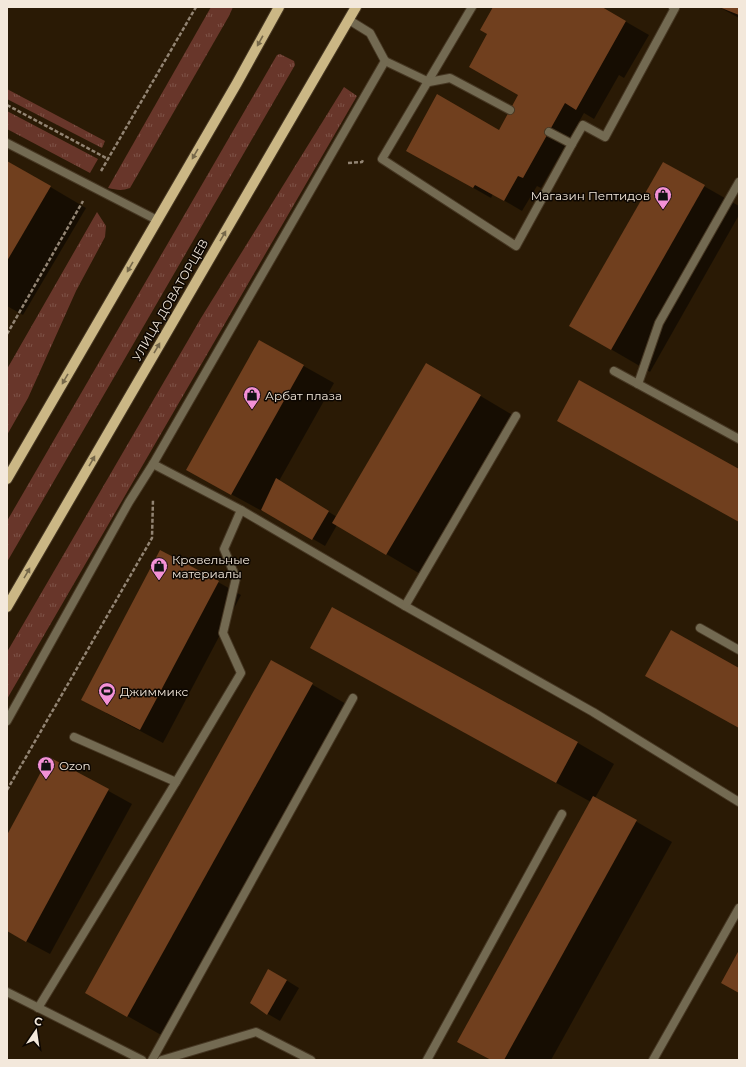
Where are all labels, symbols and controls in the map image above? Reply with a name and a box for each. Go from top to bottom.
one-way arrow [256,35,263,47]
one-way arrow [192,148,199,160]
shop icon: Магазин Пептидов [653,185,673,210]
place label: Магазин Пептидов [531,188,650,203]
one-way arrow [219,230,226,242]
street label: УЛИЦА ДОВАТОРЦЕВ [129,236,211,364]
one-way arrow [127,261,134,272]
one-way arrow [154,342,161,354]
one-way arrow [61,374,69,384]
shop icon: Арбат плаза [242,385,262,410]
place label: Арбат плаза [265,388,342,403]
one-way arrow [88,456,96,466]
place label: Кровельные материалы [172,552,250,581]
shop icon: Кровельные материалы [149,556,169,581]
one-way arrow [23,567,30,579]
sports icon: Джиммикс [97,681,117,706]
place label: Джиммикс [120,684,188,699]
shop icon: Ozon [36,755,56,780]
place label: Ozon [59,758,91,773]
north arrow [16,1011,56,1051]
text: С [33,1014,44,1029]

